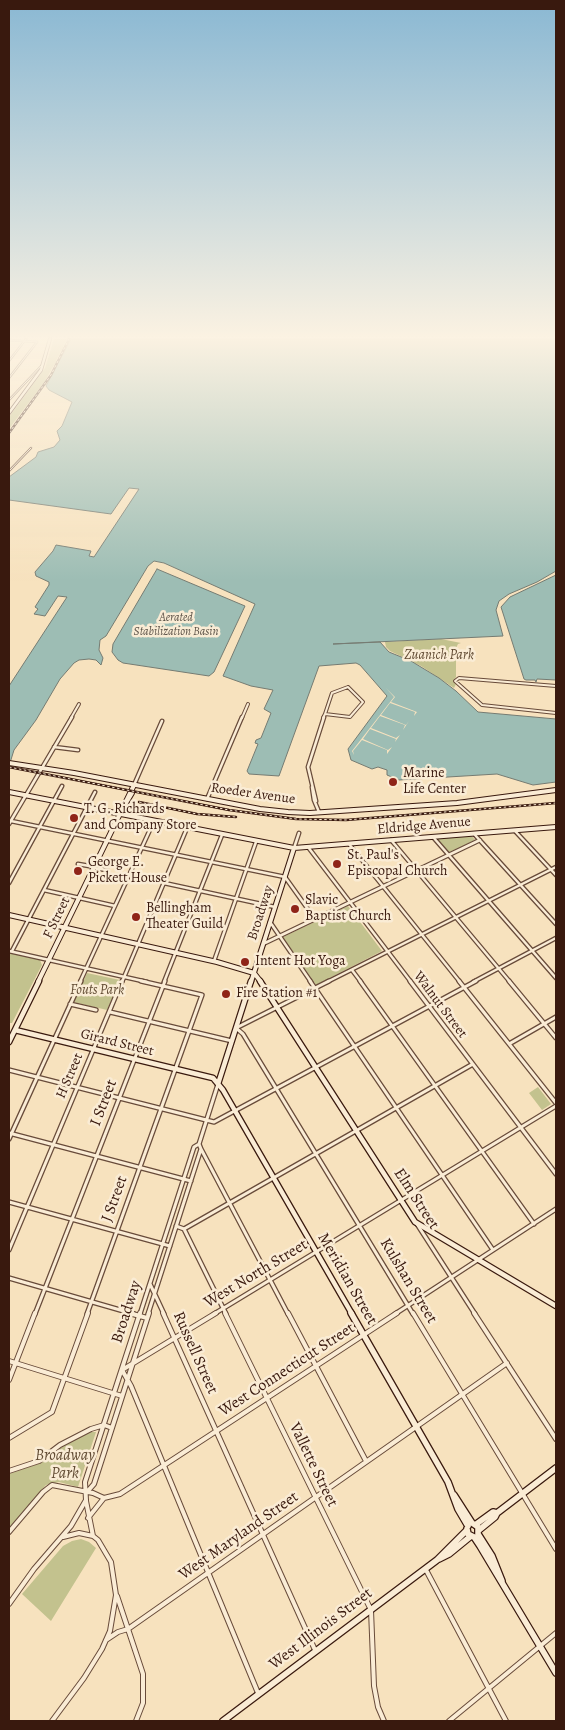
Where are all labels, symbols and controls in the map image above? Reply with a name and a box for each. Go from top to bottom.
water label: Aerated Stabilization Basin [134,611,218,639]
park label: Zuanich Park [404,648,474,664]
place label: Marine Life Center [403,766,466,799]
marker: Marine Life Center [387,776,399,788]
street label: Roeder Avenue [210,780,296,808]
place label: T. G. Richards and Company Store [84,802,196,834]
marker: T. G. Richards and Company Store [68,812,80,824]
street label: Eldridge Avenue [377,814,471,838]
place label: St. Paul's Episcopal Church [347,848,447,880]
place label: George E. Pickett House [88,855,167,888]
marker: St. Paul's Episcopal Church [331,858,343,870]
marker: George E. Pickett House [72,865,84,877]
street label: Broadway [244,883,278,943]
place label: Slavic Baptist Church [305,893,391,926]
street label: F Street [40,894,74,942]
place label: Bellingham Theater Guild [146,901,223,934]
marker: Slavic Baptist Church [289,903,301,915]
marker: Bellingham Theater Guild [130,911,142,923]
place label: Intent Hot Yoga [255,954,345,970]
marker: Intent Hot Yoga [239,956,251,968]
street label: Walnut Street [410,968,470,1042]
park label: Fouts Park [70,983,124,999]
place label: Fire Station #1 [236,986,317,1002]
marker: Fire Station #1 [220,988,232,1000]
street label: Girard Street [79,1026,155,1060]
street label: H Street [53,1051,87,1101]
street label: I Street [86,1077,122,1129]
street label: Elm Street [389,1165,443,1233]
street label: J Street [98,1173,132,1225]
street label: Meridian Street [313,1230,381,1328]
street label: Kulshan Street [375,1235,441,1327]
street label: West North Street [201,1236,311,1312]
street label: Broadway [108,1278,146,1346]
street label: Russell Street [168,1309,222,1397]
street label: West Connecticut Street [216,1319,358,1421]
street label: Vallette Street [284,1420,342,1510]
park label: Broadway Park [35,1446,95,1484]
street label: West Maryland Street [176,1488,302,1584]
street label: West Illinois Street [266,1584,376,1674]

